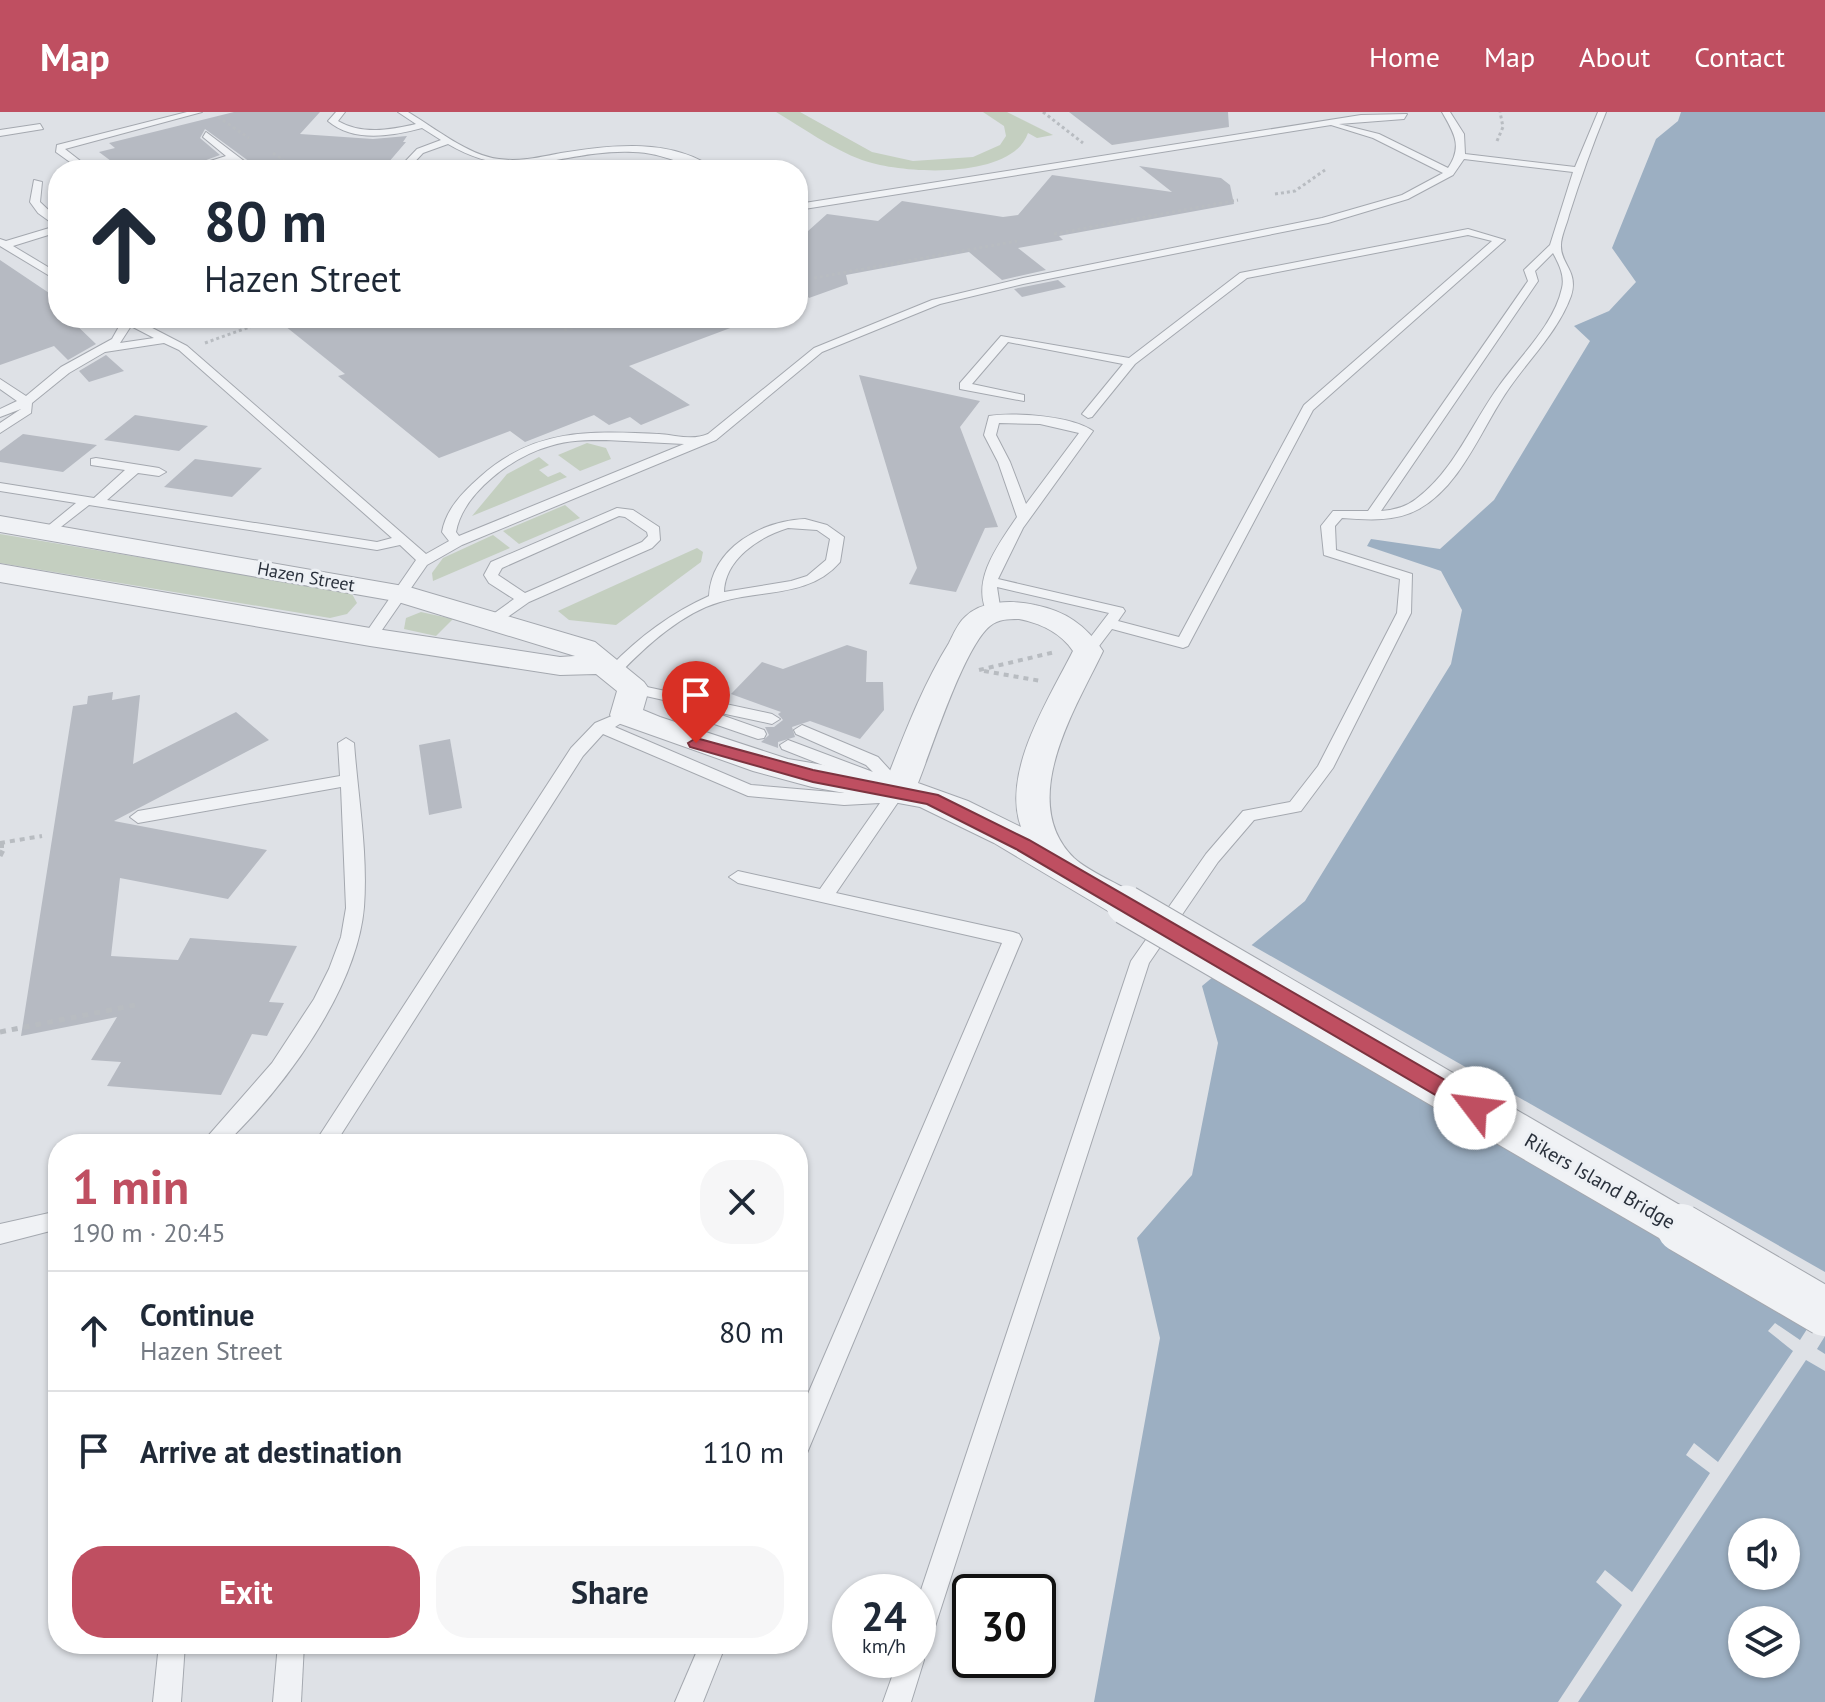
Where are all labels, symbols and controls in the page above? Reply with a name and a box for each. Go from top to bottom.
text: Map [40,32,110,81]
text: Home [1369,38,1440,75]
text: Map [1484,38,1535,75]
text: About [1579,38,1650,75]
text: Contact [1694,38,1785,75]
text: 80 m [204,185,327,257]
icon: ahead [72,192,176,296]
text: Hazen Street [204,255,401,302]
street label: Hazen Street [256,557,357,596]
pin [662,661,730,743]
icon: arrive [674,673,718,717]
position arrow [1433,1066,1517,1150]
street label: Rikers Island Bridge [1520,1127,1680,1235]
text: 1 min [72,1155,189,1217]
button: close [700,1160,784,1244]
text: 190 m · 20:45 [72,1216,226,1249]
text: Continue [140,1295,254,1334]
icon: ahead [72,1309,116,1353]
text: 80 m [719,1312,784,1351]
text: Hazen Street [140,1334,282,1367]
icon: arrive [72,1429,116,1473]
text: Arrive at destination [140,1432,402,1471]
text: 110 m [703,1432,784,1471]
map controls [1728,1518,1800,1678]
button: sound [1728,1518,1800,1590]
button: Exit [72,1546,420,1638]
button: Share [436,1546,784,1638]
speed limit sign: 30 [952,1574,1056,1678]
text: 24 [861,1590,907,1642]
button: layers [1728,1606,1800,1678]
text: km/h [862,1633,906,1659]

